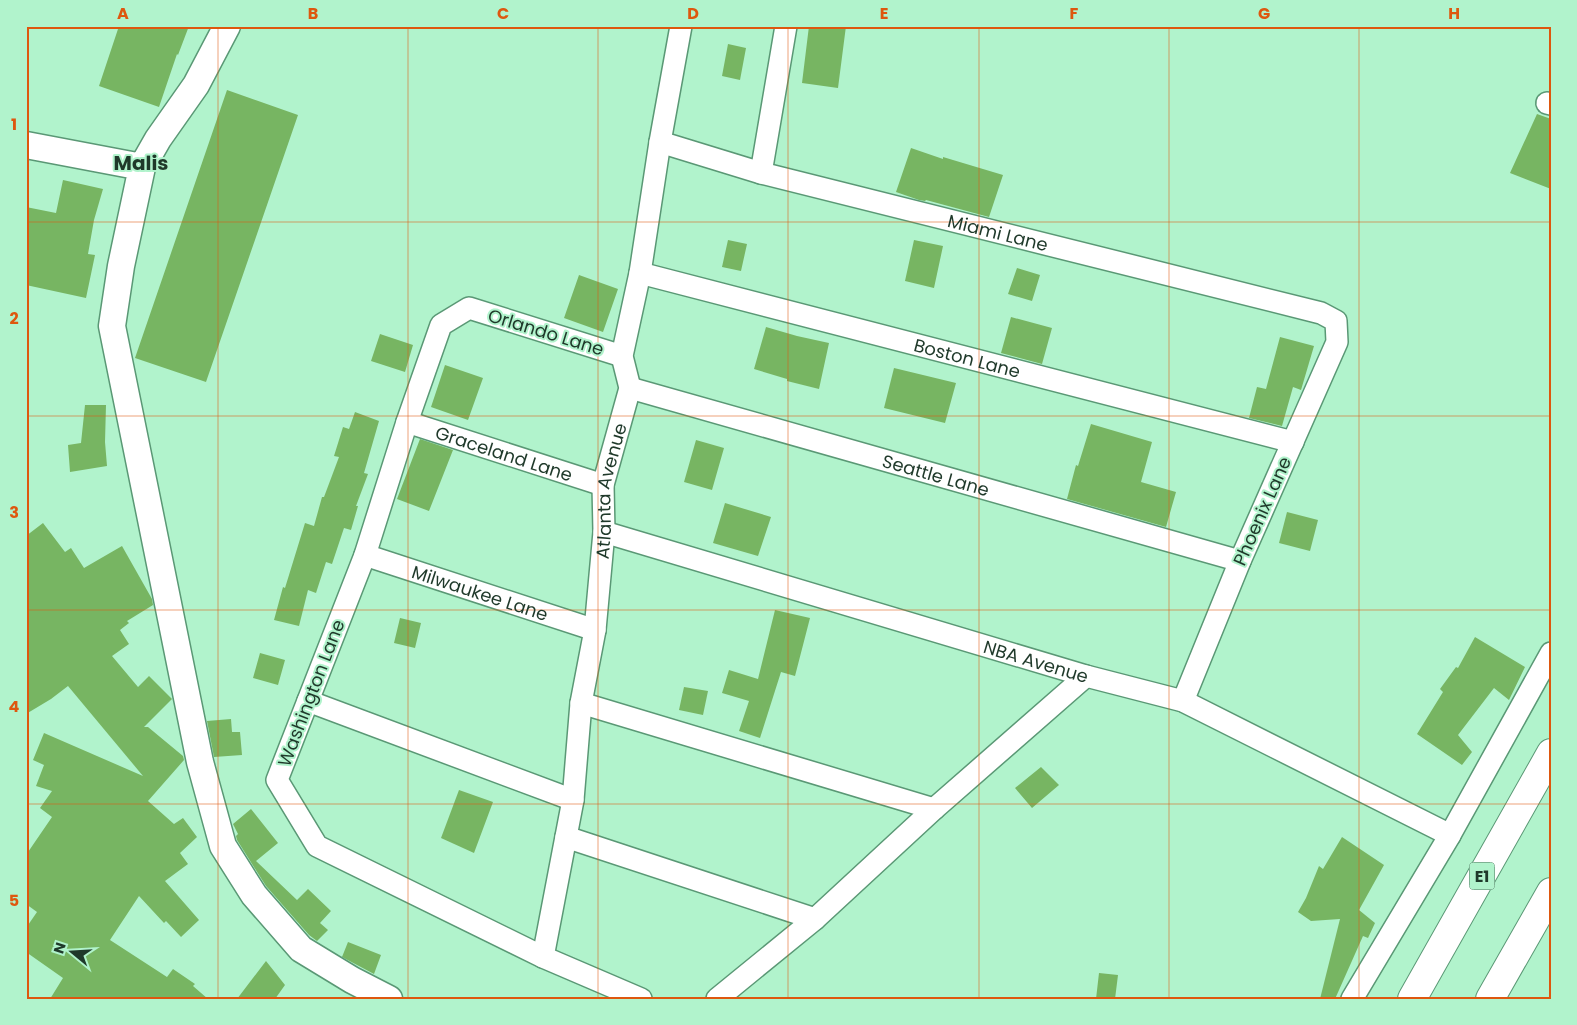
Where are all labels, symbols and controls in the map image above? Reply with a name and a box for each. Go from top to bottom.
text: A [117,2,129,25]
text: B [308,2,318,25]
text: C [497,2,509,25]
text: D [687,2,699,25]
text: E [880,2,888,25]
text: F [1070,2,1079,25]
text: G [1258,2,1270,25]
text: H [1448,2,1460,25]
text: 1 [11,113,17,136]
district label: Malis [114,149,168,177]
street label: Miami Lane [945,208,1051,257]
street label: Orlando Lane [485,302,607,362]
text: 2 [9,307,19,330]
street label: Boston Lane [911,332,1023,383]
street label: Graceland Lane [432,419,576,487]
street label: Atlanta Avenue [589,420,632,560]
street label: Seattle Lane [880,448,992,502]
street label: Phoenix Lane [1227,453,1297,569]
text: 3 [9,501,19,524]
street label: Milwaukee Lane [409,559,551,626]
street label: Washington Lane [271,616,351,770]
street label: NBA Avenue [981,634,1092,689]
text: 4 [9,695,20,718]
road number: E1 [1470,862,1494,889]
text: 5 [9,889,19,912]
north arrow [48,928,98,978]
text: N [48,940,71,956]

